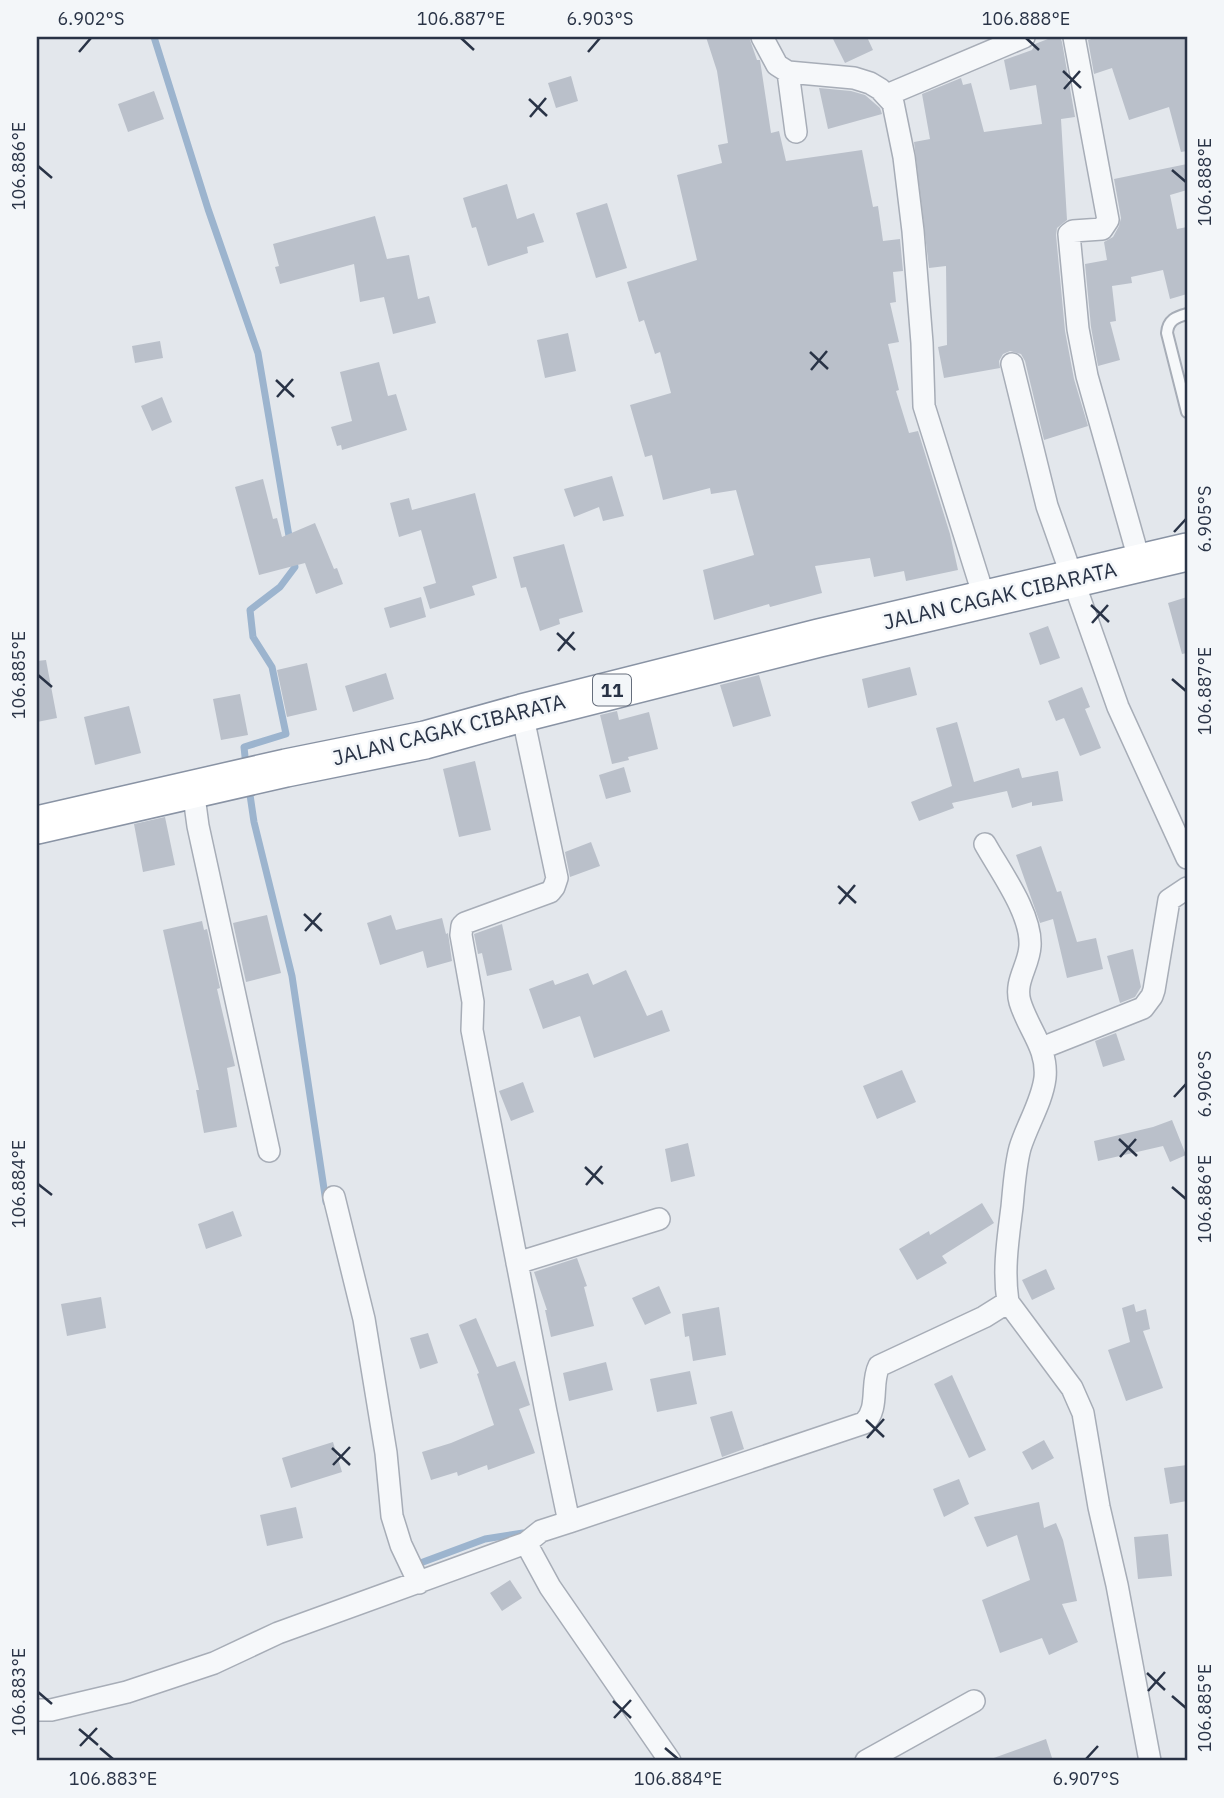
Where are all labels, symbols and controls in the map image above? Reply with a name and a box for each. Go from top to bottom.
text: 6.902°S [58,7,124,30]
text: 106.887°E [417,7,505,30]
text: 6.903°S [567,7,633,30]
text: 106.888°E [982,7,1070,30]
text: 106.886°E [7,122,30,210]
text: 106.888°E [1193,138,1216,226]
text: 6.905°S [1193,486,1216,552]
street label: JALAN CAGAK CIBARATA [880,555,1119,636]
text: 106.885°E [7,631,30,719]
text: 106.887°E [1193,647,1216,735]
road number: 11 [593,674,631,706]
street label: JALAN CAGAK CIBARATA [330,687,568,771]
text: 6.906°S [1193,1051,1216,1117]
text: 106.884°E [7,1140,30,1228]
text: 106.886°E [1193,1155,1216,1243]
text: 106.883°E [7,1648,30,1736]
text: 106.885°E [1193,1664,1216,1752]
text: 106.883°E [69,1767,157,1790]
text: 106.884°E [634,1767,722,1790]
text: 6.907°S [1053,1767,1119,1790]

